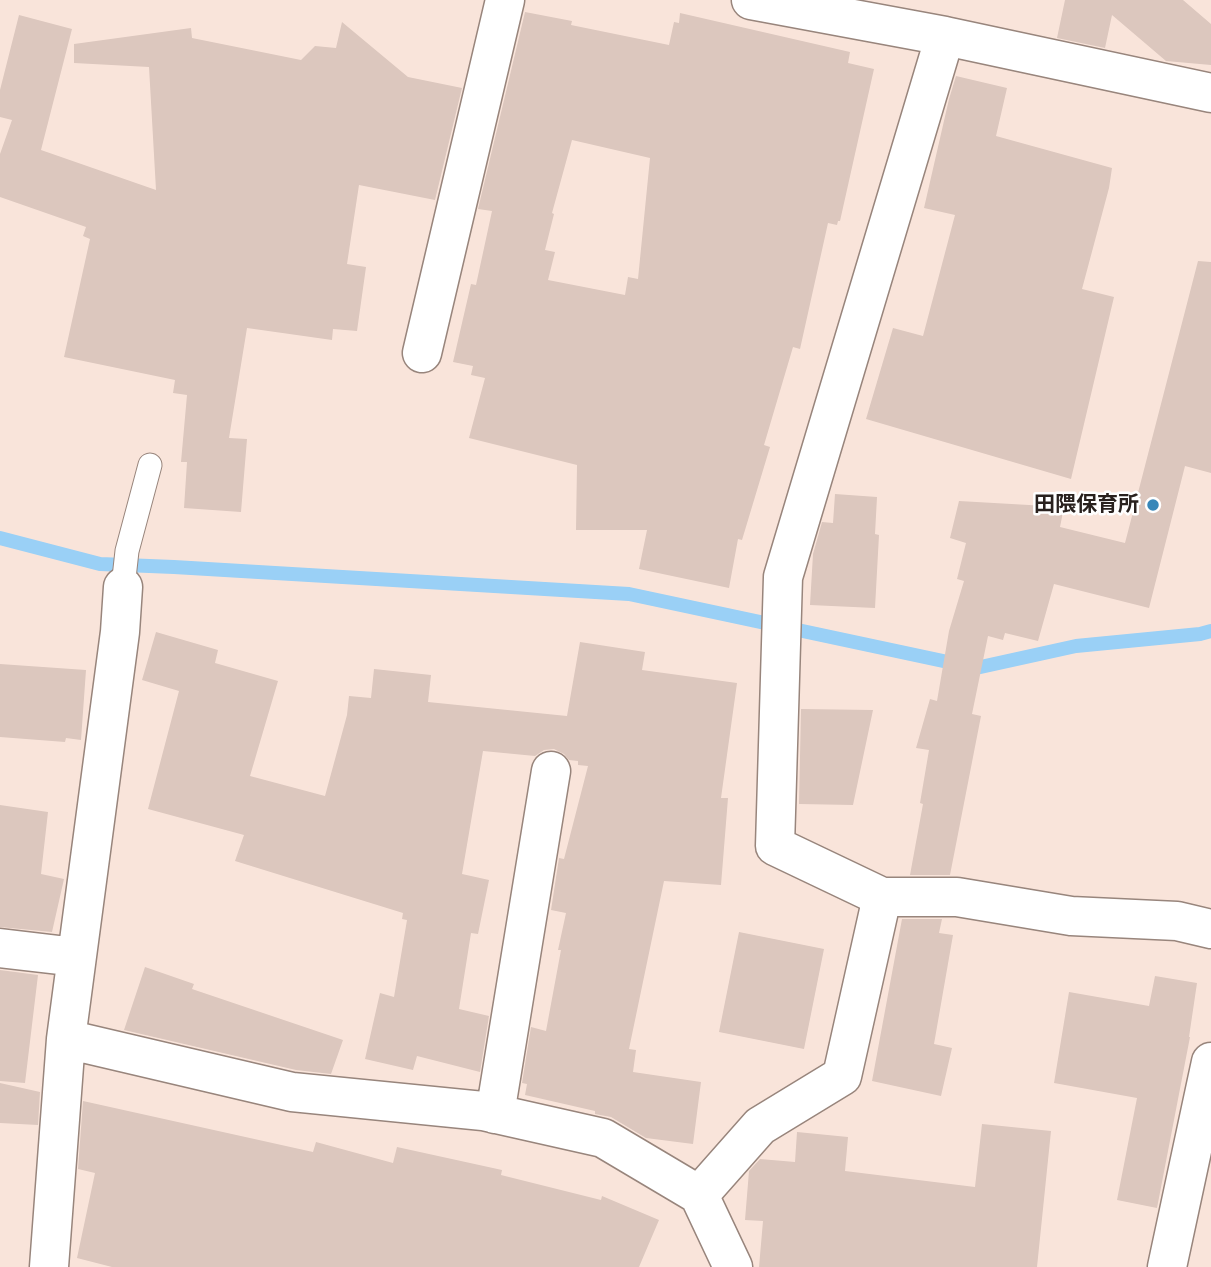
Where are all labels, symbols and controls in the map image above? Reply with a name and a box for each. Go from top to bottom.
place label: 田隈保育所 [1034,492,1139,518]
marker: 田隈保育所 [1145,497,1161,513]

